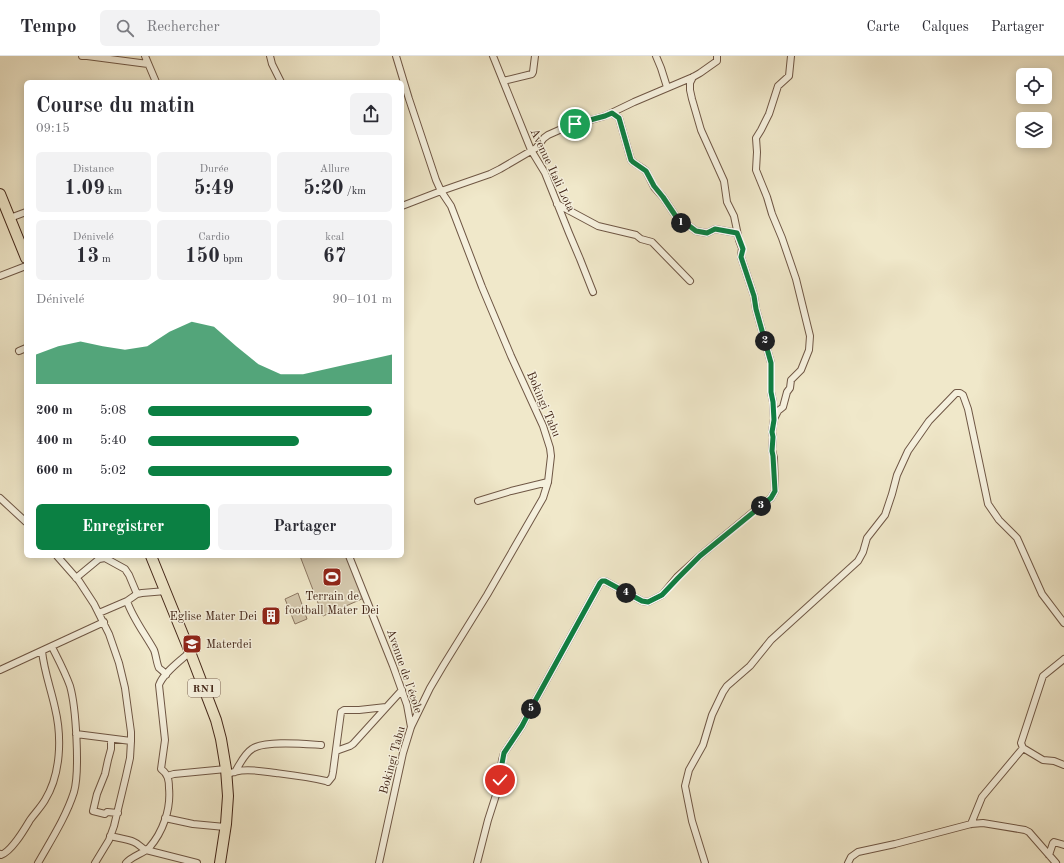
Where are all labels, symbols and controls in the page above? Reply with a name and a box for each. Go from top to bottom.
search box [100,10,380,46]
icon: search [114,17,136,39]
text: Tempo [20,18,76,37]
text: Rechercher [146,20,220,35]
text: Carte [866,20,900,34]
text: Calques [922,20,969,34]
text: Partager [991,20,1044,34]
map controls [1016,68,1052,148]
button: locate [1016,68,1052,104]
button: share [350,93,392,135]
text: Course du matin [36,95,195,117]
pin [558,107,592,141]
button: layers [1016,112,1052,148]
icon: arrive [564,113,586,135]
text: 09:15 [36,122,70,135]
street label: Avenue Itali Lota [528,127,577,214]
text: Distance [73,164,114,175]
text: Durée [199,164,229,175]
text: Allure [320,164,350,175]
text: 1.09 [64,179,105,199]
text: 5:49 [194,179,234,199]
text: 5:20 [303,179,344,199]
text: km [105,186,122,197]
text: /km [344,186,366,197]
pin: 1 [671,213,691,233]
text: 1 [678,217,684,228]
text: Dénivelé [73,232,114,243]
text: Cardio [198,232,230,243]
text: kcal [325,232,344,243]
text: 13 [76,247,99,267]
text: 150 [185,247,220,267]
text: 67 [323,247,346,267]
text: m [99,254,111,265]
text: bpm [220,254,243,265]
text: Dénivelé [36,293,84,306]
text: 90–101 m [332,293,392,306]
pin: 2 [755,331,775,351]
text: 2 [762,335,768,346]
street label: Bokingi Tabu [524,370,562,439]
text: 200 m [36,404,73,417]
text: 5:08 [100,404,126,417]
text: 400 m [36,434,73,447]
text: 5:40 [100,434,126,447]
text: 600 m [36,464,73,477]
text: 5:02 [100,464,126,477]
pin: 3 [751,496,771,516]
text: 3 [758,500,764,511]
button: Enregistrer [36,504,210,550]
button: Partager [218,504,392,550]
sports icon: Terrain de football Mater Dei [321,566,343,588]
pin: 4 [616,583,636,603]
text: 4 [623,587,629,598]
place label: Terrain de football Mater Dei [285,591,379,617]
building icon: Eglise Mater Dei [260,605,282,627]
place label: Eglise Mater Dei [170,611,257,623]
street label: Avenue de l'école [384,628,424,715]
school or university icon: Materdei [181,633,203,655]
place label: Materdei [206,639,252,651]
road number: RN1 [188,679,220,697]
pin: 5 [521,699,541,719]
text: 5 [528,703,534,714]
street label: Bokingi Tabu [378,724,408,795]
pin [483,763,517,797]
icon: check [489,769,511,791]

